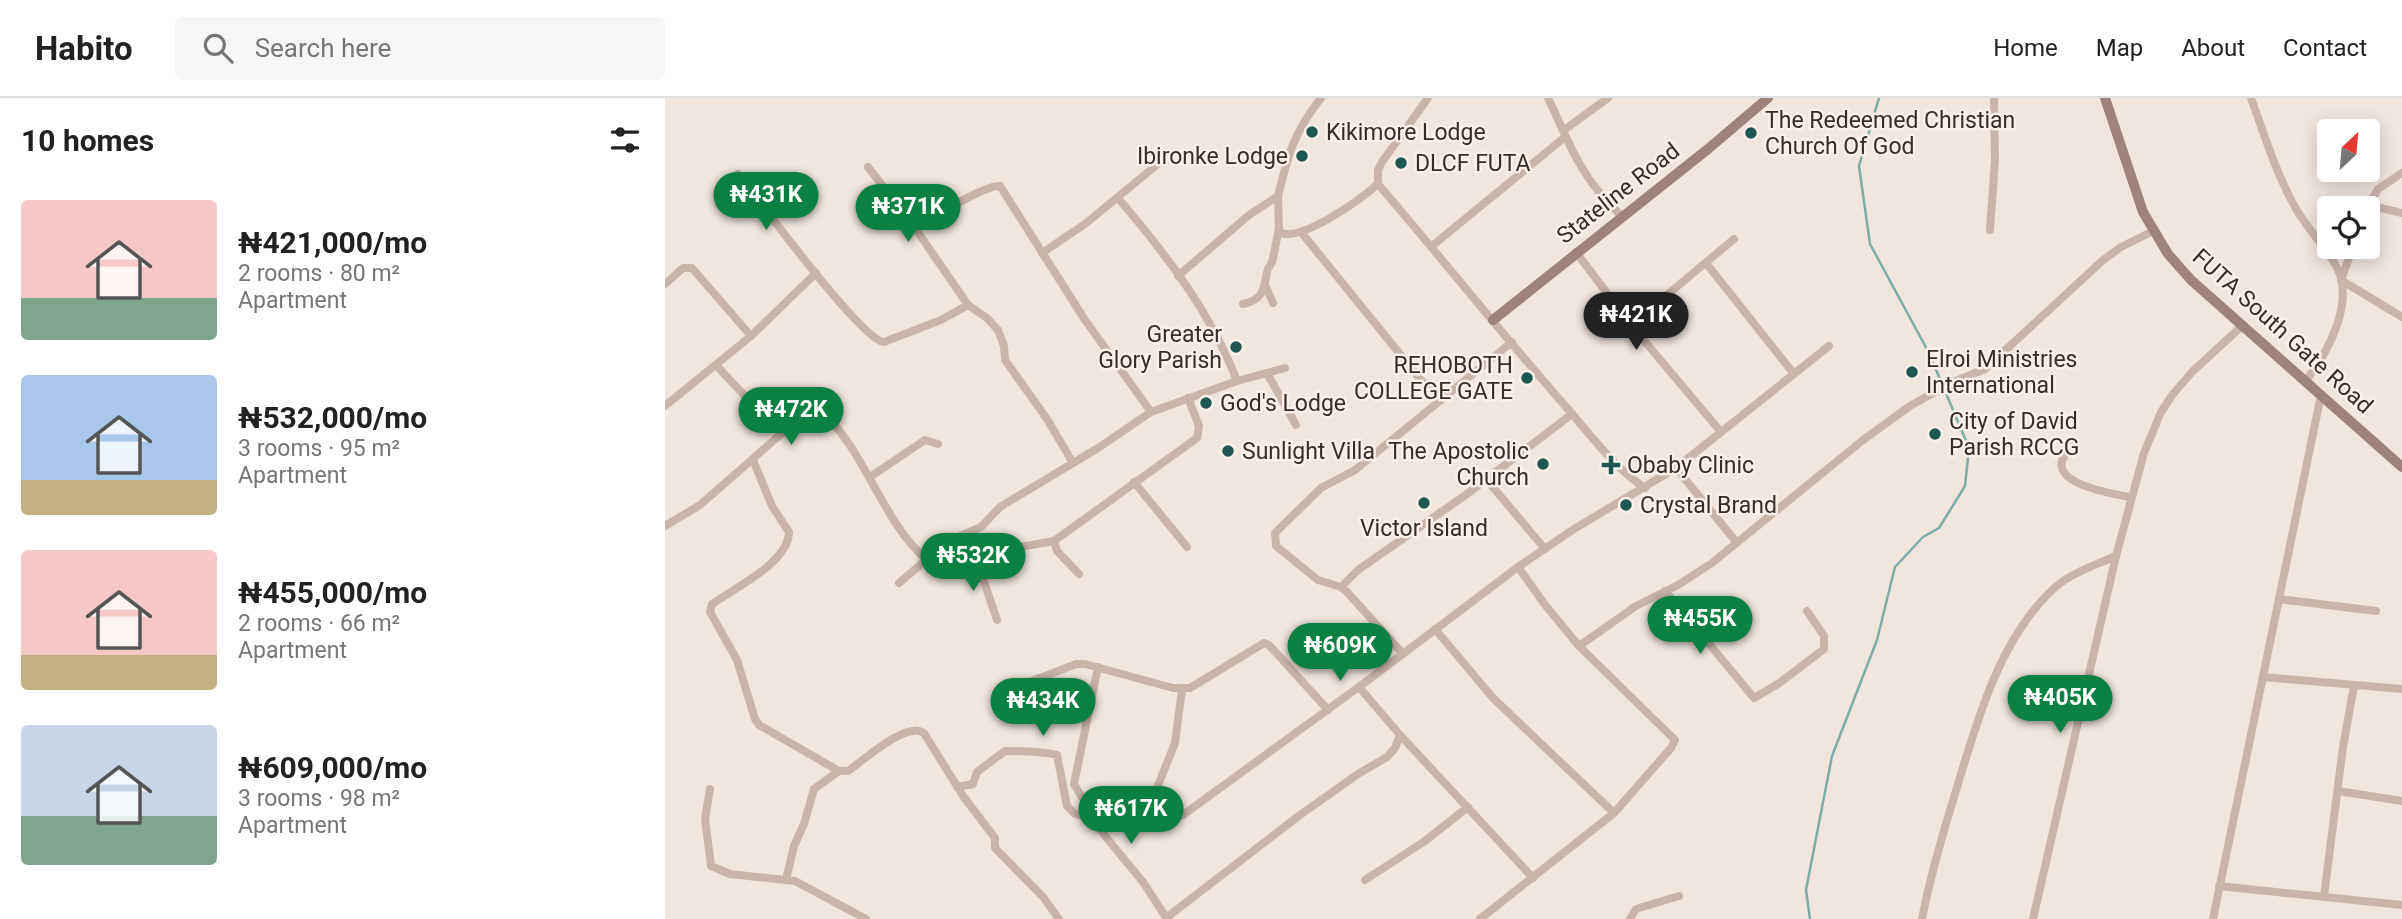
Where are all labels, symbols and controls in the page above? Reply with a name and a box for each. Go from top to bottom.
search box [175,17,665,80]
text: Habito [35,29,133,68]
icon: search [199,29,237,67]
text: Search here [255,33,391,63]
text: Home [1993,34,2058,62]
text: Map [2096,34,2143,62]
text: About [2181,34,2245,62]
text: Contact [2283,34,2367,62]
place label: The Redeemed Christian Church Of God [1765,107,2015,160]
place label: Kikimore Lodge [1326,119,1486,146]
north arrow [2317,119,2380,182]
map controls [2317,119,2380,259]
icon: filters [606,121,644,159]
text: 10 homes [21,123,154,158]
marker: Kikimore Lodge [1304,124,1320,140]
marker: The Redeemed Christian Church Of God [1743,125,1759,141]
street label: Stateline Road [1552,137,1685,250]
place label: Ibironke Lodge [1137,143,1288,170]
marker: Ibironke Lodge [1294,148,1310,164]
place label: DLCF FUTA [1415,150,1531,177]
marker: DLCF FUTA [1393,155,1409,171]
pin: ₦431K [717,172,815,232]
text: ₦431K [730,181,802,208]
pin: ₦371K [859,184,957,244]
text: ₦371K [872,193,944,220]
button: locate [2317,196,2380,259]
text: ₦421,000/mo [238,225,427,260]
icon: home [77,228,161,312]
street label: FUTA South Gate Road [2187,243,2378,419]
text: 2 rooms · 80 m² [238,260,400,287]
text: Apartment [238,287,347,314]
pin: ₦421K [1587,292,1685,352]
text: ₦421K [1600,301,1672,328]
place label: Greater Glory Parish [1098,321,1222,374]
marker: Greater Glory Parish [1228,339,1244,355]
place label: Elroi Ministries International [1926,346,2077,399]
place label: REHOBOTH COLLEGE GATE [1354,352,1513,405]
marker: Elroi Ministries International [1904,364,1920,380]
marker: REHOBOTH COLLEGE GATE [1519,370,1535,386]
pin: ₦472K [742,388,840,447]
place label: God's Lodge [1220,390,1346,417]
marker: God's Lodge [1198,395,1214,411]
text: ₦472K [755,396,827,423]
text: ₦532,000/mo [238,400,427,435]
icon: home [77,403,161,487]
place label: City of David Parish RCCG [1949,408,2079,461]
marker: City of David Parish RCCG [1927,426,1943,442]
text: 3 rooms · 95 m² [238,435,400,462]
place label: Sunlight Villa [1242,438,1375,465]
place label: The Apostolic Church [1388,438,1529,491]
marker: Sunlight Villa [1220,443,1236,459]
place label: Obaby Clinic [1627,452,1754,479]
marker: Obaby Clinic [1601,455,1621,475]
marker: The Apostolic Church [1535,456,1551,472]
text: Apartment [238,462,347,489]
place label: Crystal Brand [1640,492,1777,519]
marker: Victor Island [1416,495,1432,511]
marker: Crystal Brand [1618,497,1634,513]
place label: Victor Island [1360,515,1488,542]
pin: ₦532K [924,533,1022,593]
text: ₦532K [937,542,1009,569]
text: ₦455,000/mo [238,575,427,610]
icon: home [77,578,161,662]
pin: ₦455K [1651,596,1749,656]
text: ₦455K [1664,605,1736,632]
text: 2 rooms · 66 m² [238,610,400,637]
pin: ₦609K [1291,624,1389,683]
text: ₦609K [1304,632,1376,659]
text: Apartment [238,637,347,664]
pin: ₦405K [2011,676,2109,735]
pin: ₦434K [994,678,1092,738]
text: ₦405K [2024,684,2096,711]
text: ₦434K [1007,687,1079,714]
text: ₦609,000/mo [238,750,427,785]
icon: home [77,753,161,837]
text: 3 rooms · 98 m² [238,785,400,812]
pin: ₦617K [1082,786,1180,846]
text: ₦617K [1095,795,1167,822]
text: Apartment [238,812,347,839]

